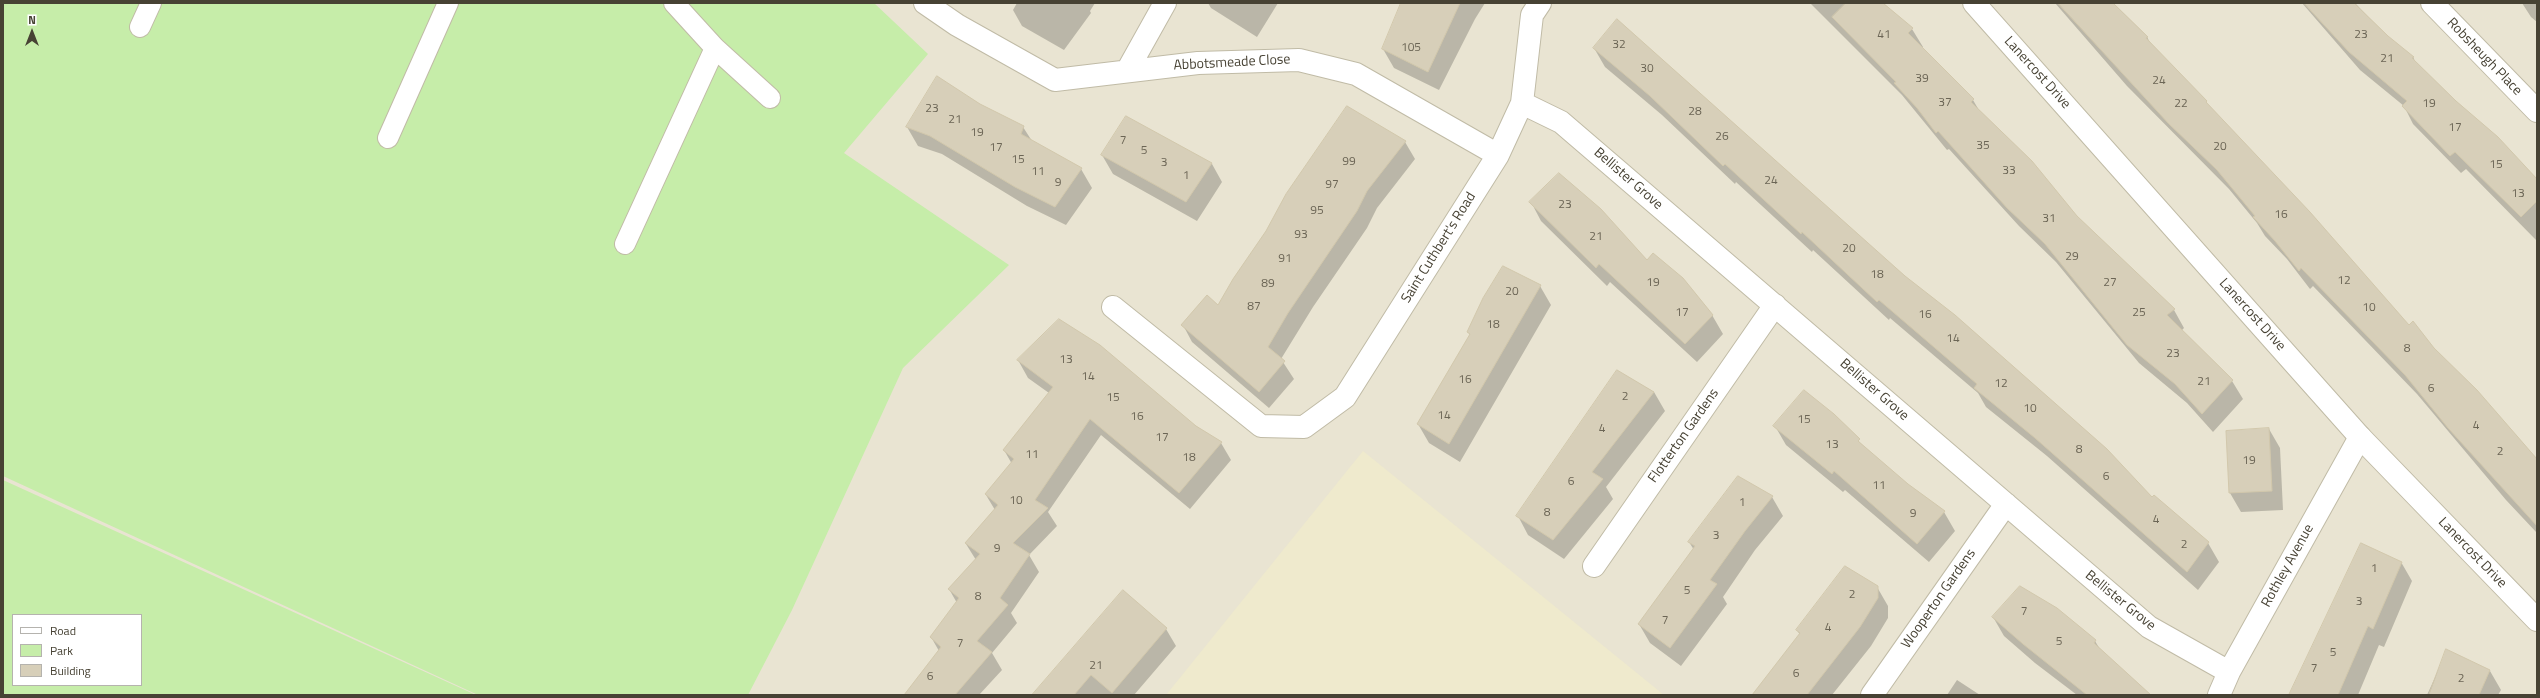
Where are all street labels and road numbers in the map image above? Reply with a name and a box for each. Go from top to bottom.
street label: Robsheugh Place [2443,15,2525,99]
street label: Lanercost Drive [2000,33,2074,113]
street label: Abbotsmeade Close [1173,52,1291,74]
street label: Bellister Grove [1590,144,1666,214]
street label: Saint Cuthbert's Road [1398,190,1480,306]
street label: Lanercost Drive [2215,275,2289,355]
street label: Bellister Grove [1836,355,1912,425]
street label: Flotterton Gardens [1645,386,1723,486]
street label: Lanercost Drive [2434,514,2510,592]
street label: Rothley Avenue [2258,522,2318,610]
street label: Wooperton Gardens [1898,546,1980,652]
street label: Bellister Grove [2081,567,2159,635]

